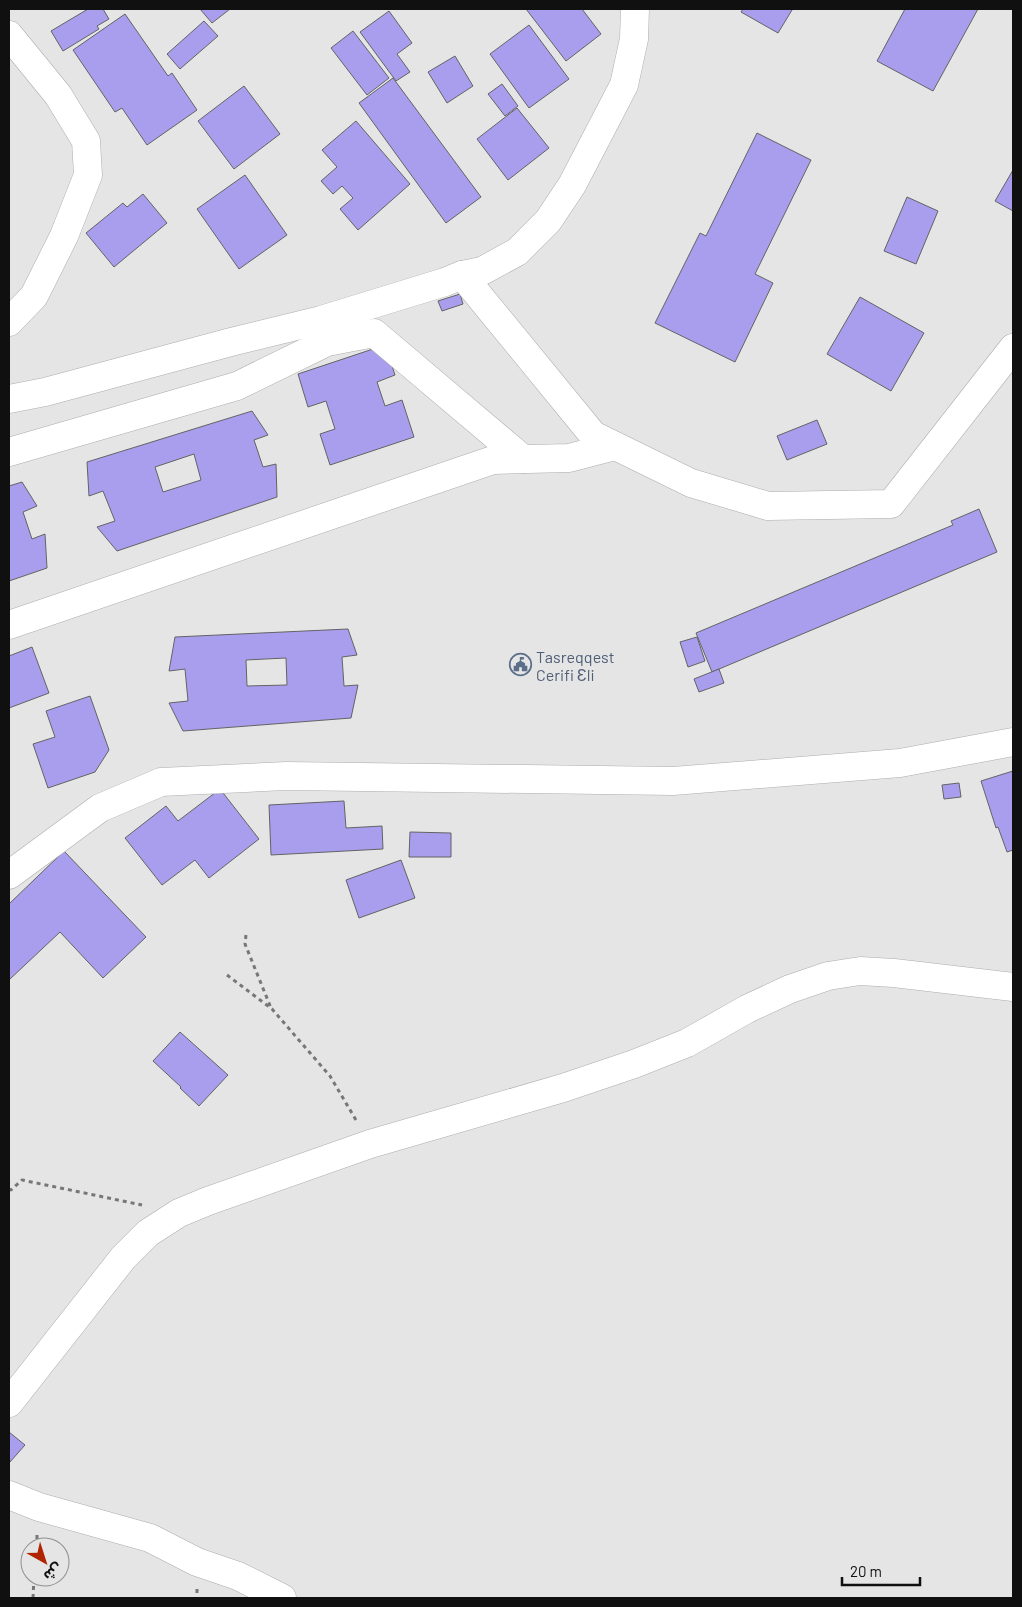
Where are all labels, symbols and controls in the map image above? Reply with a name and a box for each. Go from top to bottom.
place label: Tasreqqest Cerifi Ɛli [536,647,615,684]
public building icon: Tasreqqest Cerifi Ɛli [508,653,532,677]
north arrow [20,1537,70,1587]
scale bar [842,1554,920,1586]
text: ش [41,1560,66,1585]
text: 20 m [850,1562,882,1580]

